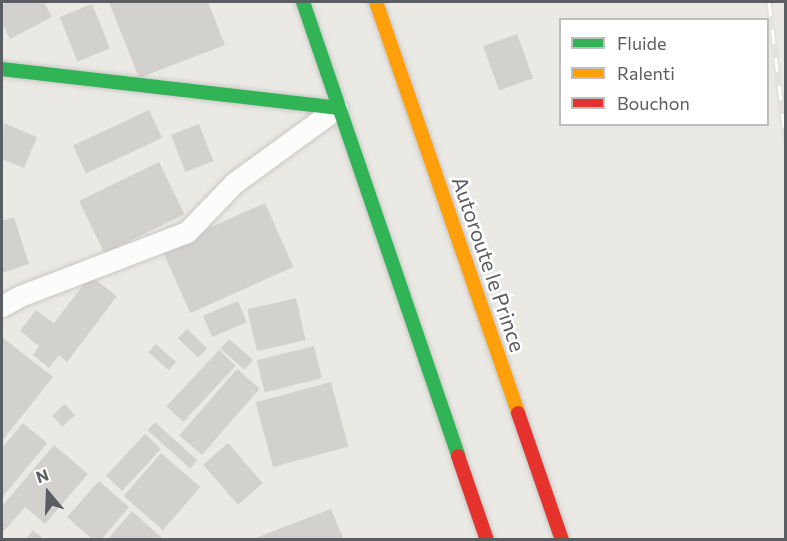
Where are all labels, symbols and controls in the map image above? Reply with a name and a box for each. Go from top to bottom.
legend [559,18,769,126]
text: Fluide [617,32,666,54]
text: Ralenti [617,62,675,84]
text: Bouchon [617,92,690,114]
street label: Autoroute le Prince [447,173,531,355]
north arrow [18,463,78,523]
text: N [33,465,51,486]

